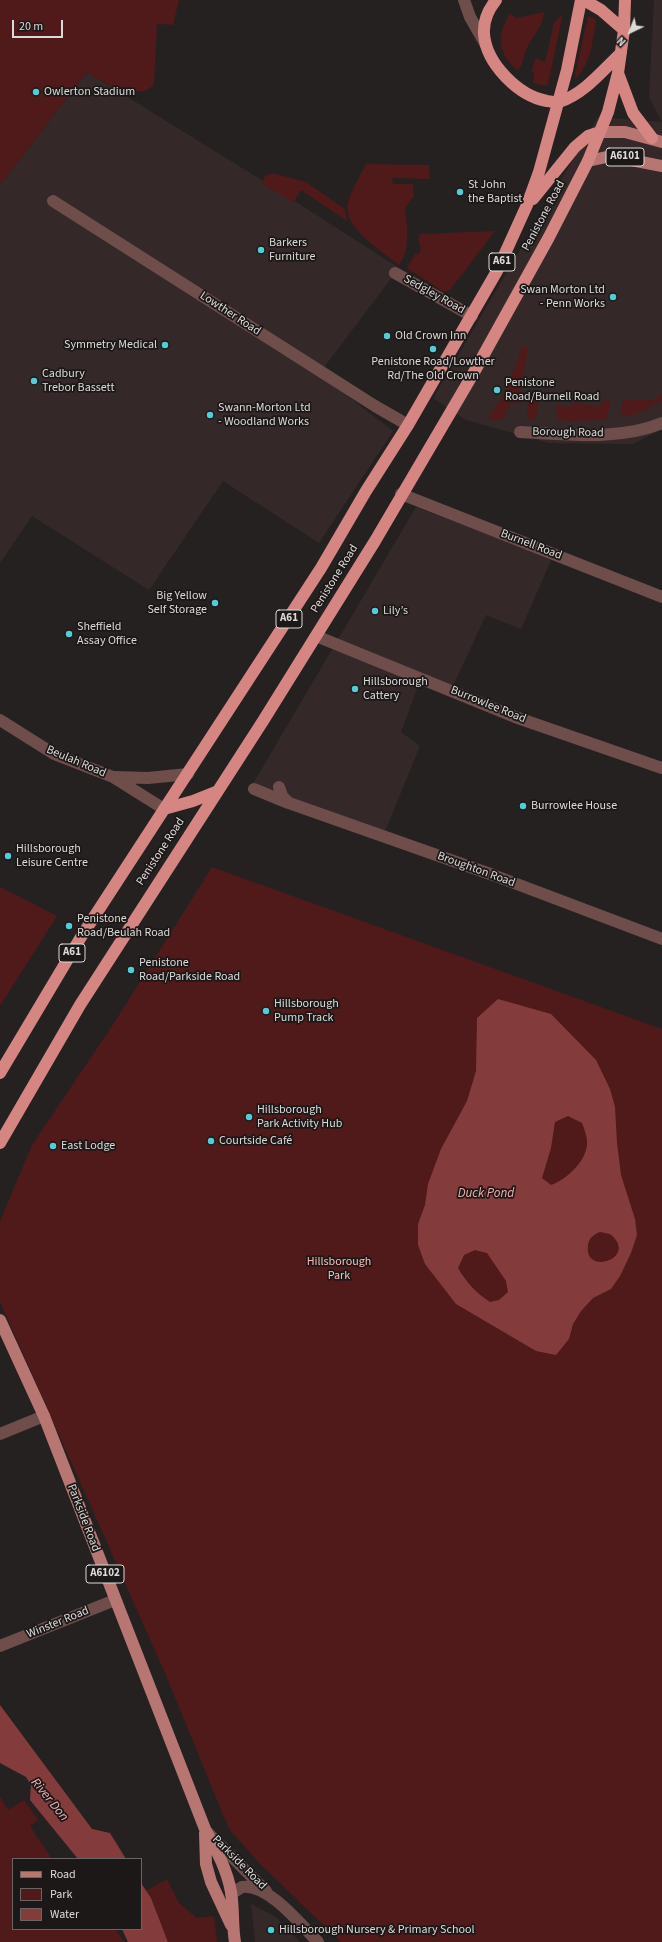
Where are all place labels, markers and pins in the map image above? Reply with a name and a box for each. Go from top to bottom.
place label: Owlerton Stadium [44,85,135,99]
marker: Owlerton Stadium [31,87,41,97]
place label: St John the Baptist [468,178,522,206]
marker: St John the Baptist [455,187,465,197]
place label: Barkers Furniture [269,236,316,264]
marker: Barkers Furniture [256,245,266,255]
place label: Swan Morton Ltd - Penn Works [520,283,605,311]
marker: Swan Morton Ltd - Penn Works [608,292,618,302]
place label: Old Crown Inn [395,329,466,343]
marker: Old Crown Inn [382,331,392,341]
place label: Symmetry Medical [64,338,157,352]
marker: Symmetry Medical [160,340,170,350]
marker: Penistone Road/Lowther Rd/The Old Crown [428,344,438,354]
place label: Penistone Road/Lowther Rd/The Old Crown [371,355,495,383]
place label: Cadbury Trebor Bassett [42,367,114,395]
marker: Cadbury Trebor Bassett [29,376,39,386]
place label: Penistone Road/Burnell Road [505,376,599,404]
marker: Penistone Road/Burnell Road [492,385,502,395]
place label: Swann-Morton Ltd - Woodland Works [218,401,311,429]
marker: Swann-Morton Ltd - Woodland Works [205,410,215,420]
place label: Big Yellow Self Storage [147,589,207,617]
marker: Big Yellow Self Storage [210,598,220,608]
place label: Lily’s [383,604,408,618]
marker: Lily’s [370,606,380,616]
place label: Sheffield Assay Office [77,620,137,648]
marker: Sheffield Assay Office [64,629,74,639]
place label: Hillsborough Cattery [363,675,428,703]
marker: Hillsborough Cattery [350,684,360,694]
place label: Burrowlee House [531,799,617,813]
marker: Burrowlee House [518,801,528,811]
place label: Hillsborough Leisure Centre [16,842,88,870]
marker: Hillsborough Leisure Centre [3,851,13,861]
place label: Penistone Road/Beulah Road [77,912,170,940]
marker: Penistone Road/Beulah Road [64,921,74,931]
place label: Penistone Road/Parkside Road [139,956,240,984]
marker: Penistone Road/Parkside Road [126,965,136,975]
place label: Hillsborough Pump Track [274,997,339,1025]
marker: Hillsborough Pump Track [261,1006,271,1016]
place label: Hillsborough Park Activity Hub [257,1103,342,1131]
marker: Hillsborough Park Activity Hub [244,1112,254,1122]
place label: Courtside Café [219,1134,292,1148]
marker: Courtside Café [206,1136,216,1146]
place label: East Lodge [61,1139,115,1153]
marker: East Lodge [48,1141,58,1151]
place label: Hillsborough Nursery & Primary School [279,1923,475,1937]
marker: Hillsborough Nursery & Primary School [266,1925,276,1935]

